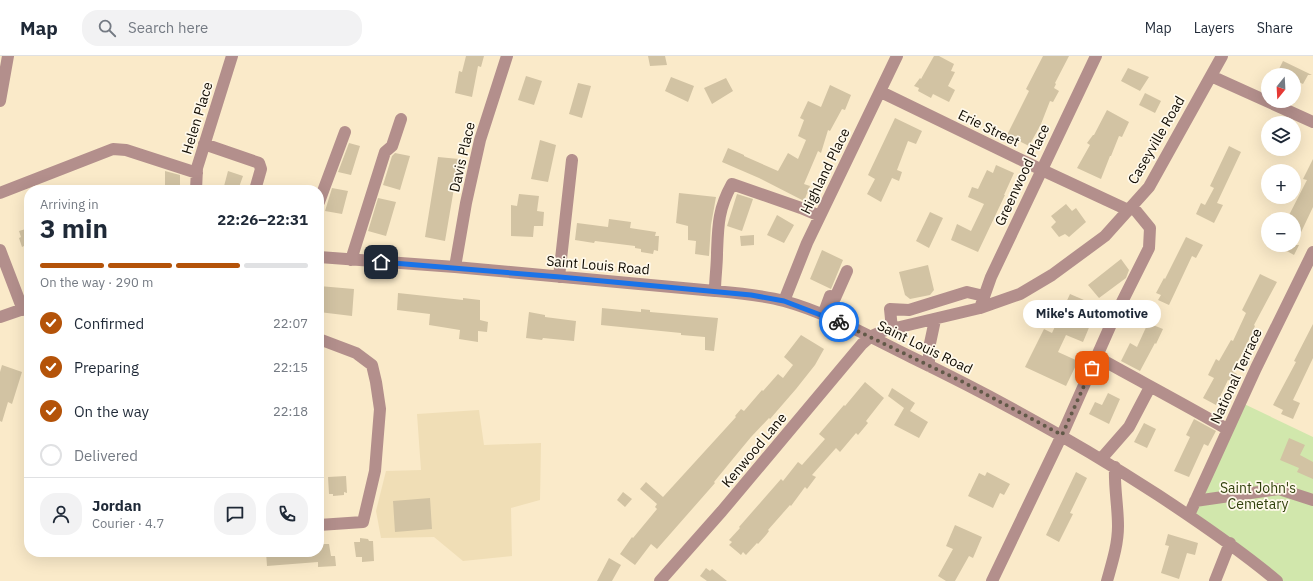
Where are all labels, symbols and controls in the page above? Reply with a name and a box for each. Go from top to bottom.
search box [82,10,362,46]
text: Map [20,16,58,40]
icon: search [96,17,118,39]
text: Search here [128,18,208,37]
text: Map [1145,19,1172,37]
text: Layers [1194,19,1235,37]
text: Share [1257,19,1293,37]
north arrow [1261,68,1301,108]
map controls [1261,68,1301,252]
street label: Helen Place [177,79,217,156]
street label: Caseyville Road [1124,93,1188,187]
street label: Erie Street [955,105,1023,151]
button: layers [1261,116,1301,156]
street label: Davis Place [445,120,479,194]
street label: Greenwood Place [991,121,1054,229]
street label: Highland Place [796,125,854,217]
button: + [1261,164,1301,204]
text: Arriving in [40,196,99,213]
text: 22:26–22:31 [217,210,308,229]
text: 3 min [40,211,108,245]
button: − [1261,212,1301,252]
pin [364,245,398,279]
icon: home [370,251,392,273]
street label: Saint Louis Road [546,252,650,278]
text: On the way · 290 m [40,274,153,291]
callout: Mike's Automotive [1023,300,1161,328]
courier [819,302,859,342]
text: Mike's Automotive [1036,305,1148,322]
icon: bike [828,311,850,333]
icon: check [40,312,62,334]
text: Confirmed [74,314,144,333]
text: 22:07 [273,315,308,332]
street label: Saint Louis Road [874,316,976,378]
street label: National Terrace [1206,325,1266,427]
pin [1075,351,1109,385]
icon: check [40,356,62,378]
icon: bag [1081,357,1103,379]
text: Preparing [74,358,139,377]
text: 22:15 [273,359,308,376]
icon: check [40,400,62,422]
text: On the way [74,402,149,421]
text: 22:18 [273,403,308,420]
street label: Kenwood Lane [718,409,791,491]
text: Delivered [74,446,138,465]
park label: Saint John's Cemetary [1220,479,1296,513]
button: person [40,493,82,535]
button: chat [214,493,256,535]
button: phone [266,493,308,535]
text: Jordan [92,496,141,515]
text: Courier · 4.7 [92,515,164,532]

